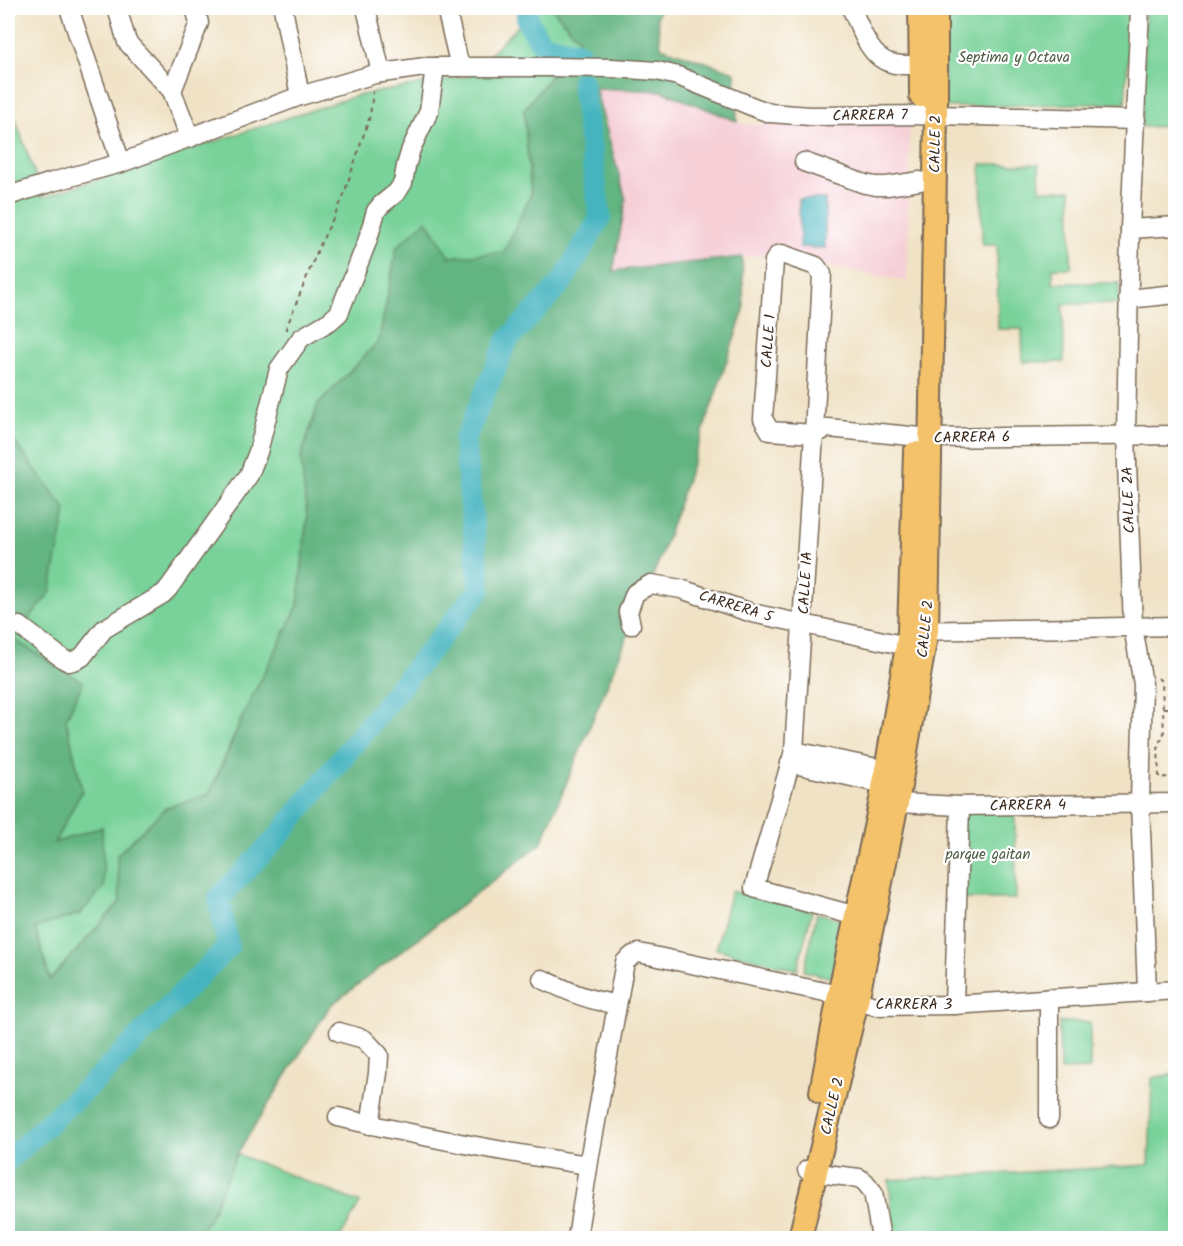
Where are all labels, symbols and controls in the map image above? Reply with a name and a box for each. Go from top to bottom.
park label: Septima y Octava [958,46,1070,70]
street label: CARRERA 7 [832,103,909,129]
street label: CALLE 2 [923,115,949,173]
street label: CALLE 1 [755,313,783,369]
street label: CARRERA 6 [933,425,1011,451]
street label: CALLE 2A [1116,466,1142,534]
street label: CALLE 1A [792,551,820,615]
street label: CARRERA 5 [696,584,777,630]
street label: CALLE 2 [911,599,941,659]
street label: CARRERA 4 [990,793,1067,819]
park label: parque gaitan [945,843,1030,867]
street label: CARRERA 3 [876,993,953,1017]
street label: CALLE 2 [815,1075,851,1137]

